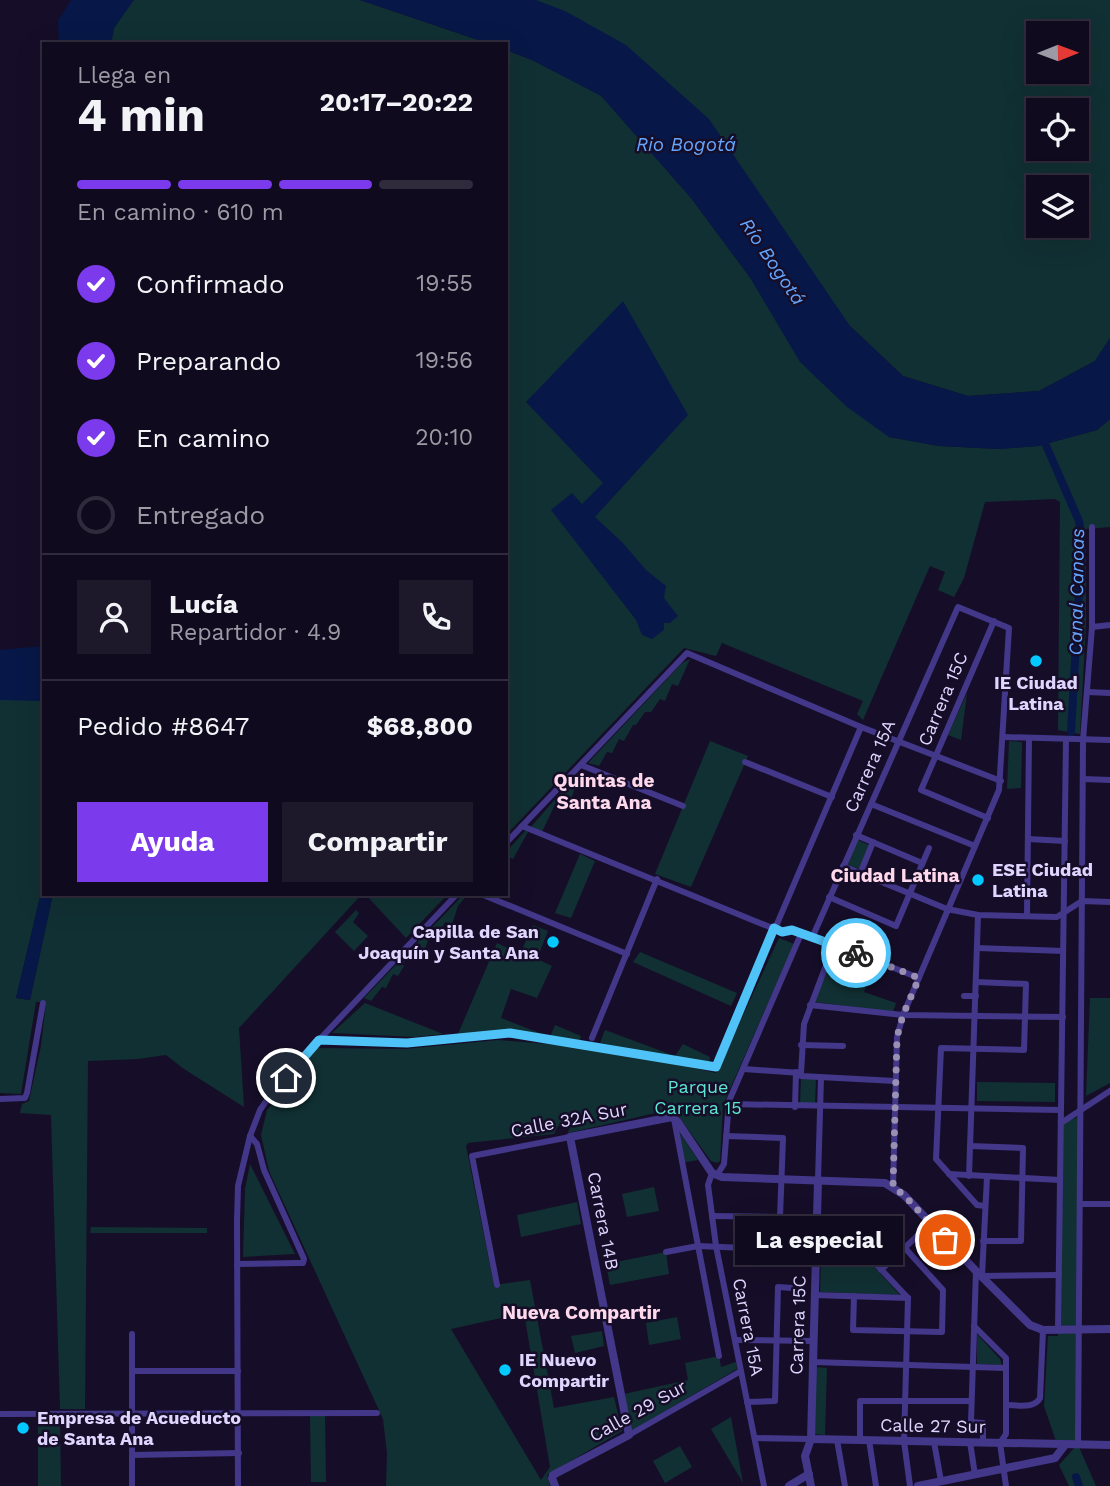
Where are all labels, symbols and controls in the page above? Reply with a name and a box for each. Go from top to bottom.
north arrow [1026,21,1088,84]
map controls [1026,21,1089,238]
text: Llega en [77,62,171,89]
text: 20:17–20:22 [320,87,473,117]
text: 4 min [77,88,205,142]
button: locate [1026,98,1089,161]
water label: Rio Bogotá [636,133,736,156]
button: layers [1026,175,1089,238]
text: En camino · 610 m [77,199,284,226]
water label: Río Bogotá [735,213,810,309]
icon: check [77,265,115,303]
text: Confirmado [136,269,285,299]
text: 19:55 [416,270,473,297]
icon: check [77,342,115,380]
text: Preparando [136,346,281,376]
text: 19:56 [416,347,473,374]
icon: check [77,419,115,457]
text: En camino [136,423,270,453]
text: 20:10 [415,424,473,451]
text: Entregado [136,500,265,530]
water label: Canal Canoas [1064,528,1089,656]
button: person [77,580,151,654]
button: phone [399,580,473,654]
text: Lucía [169,589,238,619]
text: Repartidor · 4.9 [169,619,341,646]
street label: Carrera 15C [913,649,972,749]
marker: IE Ciudad Latina [1028,653,1044,669]
place label: IE Ciudad Latina [994,672,1078,714]
text: Pedido #8647 [77,711,249,741]
text: $68,800 [367,711,473,741]
street label: Carrera 15A [840,716,899,815]
district label: Quintas de Santa Ana [554,769,654,814]
button: Ayuda [77,802,268,882]
button: Compartir [282,802,473,882]
place label: ESE Ciudad Latina [992,859,1093,901]
district label: Ciudad Latina [830,864,960,887]
marker: ESE Ciudad Latina [970,872,986,888]
courier [821,918,891,988]
place label: Capilla de San Joaquín y Santa Ana [358,921,540,963]
marker: Capilla de San Joaquín y Santa Ana [545,934,561,950]
icon: bike [837,934,875,972]
pin [256,1048,316,1108]
icon: home [267,1059,305,1097]
park label: Parque Carrera 15 [654,1076,742,1118]
street label: Calle 32A Sur [509,1098,629,1141]
street label: Carrera 14B [584,1170,623,1272]
pin [915,1210,975,1270]
callout: La especial [735,1216,903,1264]
icon: bag [926,1221,964,1259]
text: La especial [755,1227,883,1254]
street label: Carrera 15C [785,1275,810,1375]
street label: Carrera 15A [729,1276,768,1378]
district label: Nueva Compartir [502,1301,661,1324]
place label: IE Nuevo Compartir [519,1349,609,1391]
marker: IE Nuevo Compartir [497,1362,513,1378]
street label: Calle 29 Sur [586,1375,690,1446]
place label: Empresa de Acueducto de Santa Ana [37,1407,241,1449]
street label: Calle 27 Sur [880,1414,986,1437]
marker: Empresa de Acueducto de Santa Ana [15,1420,31,1436]

